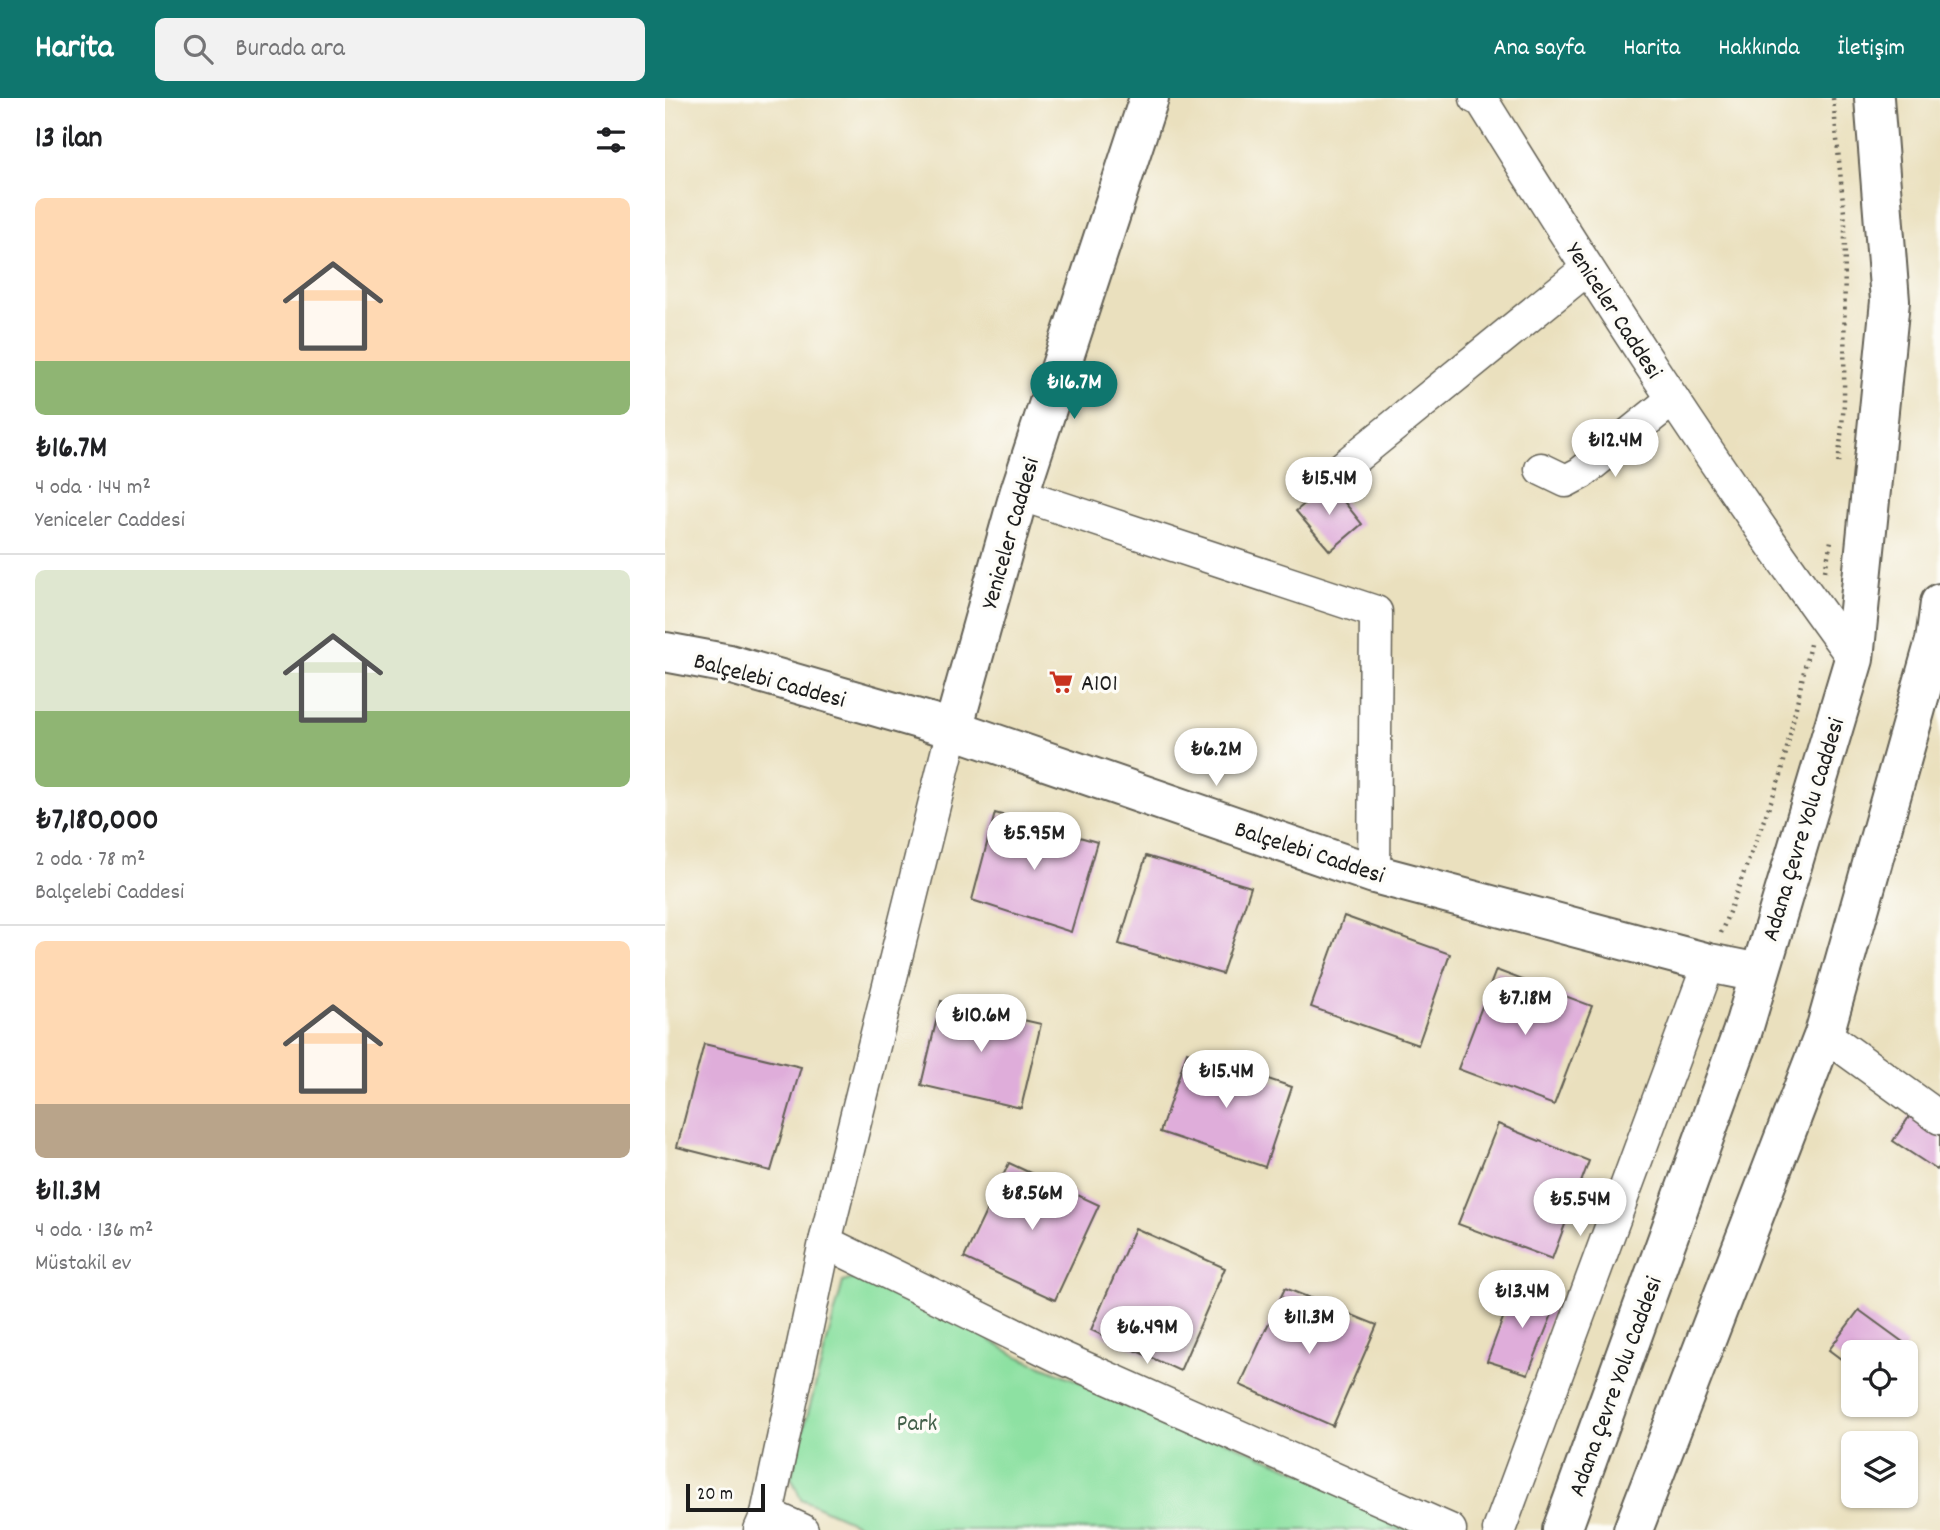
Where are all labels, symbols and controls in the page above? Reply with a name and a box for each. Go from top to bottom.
search box [155,18,645,81]
text: Harita [35,26,113,73]
icon: search [179,30,217,68]
text: Burada ara [235,31,345,68]
text: Ana sayfa [1494,32,1585,66]
text: Harita [1623,32,1680,66]
text: Hakkında [1718,32,1800,66]
text: İletişim [1838,32,1905,66]
text: 13 ilan [35,119,102,162]
icon: filters [592,121,630,159]
street label: Yeniceler Caddesi [1556,237,1669,386]
icon: home [270,243,396,369]
pin: ₺16.7M [1017,362,1131,421]
text: ₺16.7M [1046,367,1102,400]
pin: ₺12.4M [1558,420,1672,479]
text: ₺12.4M [1588,425,1642,458]
text: ₺16.7M [35,429,107,472]
street label: Yeniceler Caddesi [974,454,1050,614]
pin: ₺15.4M [1272,458,1386,517]
text: ₺15.4M [1301,463,1357,496]
text: 4 oda · 144 m² [35,472,151,505]
text: Yeniceler Caddesi [35,505,185,538]
icon: home [270,615,396,741]
street label: Balçelebi Caddesi [690,645,849,718]
supermarket icon: A101 [1047,668,1075,696]
place label: A101 [1081,668,1118,702]
street label: Adana Çevre Yolu Caddesi [1755,714,1855,946]
pin: ₺6.2M [1167,728,1265,788]
text: ₺6.2M [1190,734,1242,767]
text: ₺7,180,000 [35,801,159,844]
pin: ₺5.95M [977,812,1091,872]
street label: Balçelebi Caddesi [1230,814,1388,894]
text: ₺5.95M [1003,818,1065,851]
text: 2 oda · 78 m² [35,844,145,877]
text: Balçelebi Caddesi [35,877,184,910]
pin: ₺7.18M [1468,978,1582,1037]
text: ₺7.18M [1498,983,1552,1016]
icon: home [270,986,396,1112]
pin: ₺10.6M [924,995,1038,1054]
text: ₺10.6M [952,1000,1010,1033]
pin: ₺15.4M [1169,1051,1283,1110]
text: ₺15.4M [1198,1056,1254,1089]
text: ₺11.3M [35,1172,101,1215]
pin: ₺8.56M [975,1172,1089,1232]
text: ₺8.56M [1001,1178,1063,1211]
pin: ₺5.54M [1523,1178,1637,1238]
text: ₺5.54M [1550,1184,1610,1217]
text: 4 oda · 136 m² [35,1215,153,1248]
text: Müstakil ev [35,1248,131,1281]
pin: ₺13.4M [1465,1270,1579,1330]
street label: Adana Çevre Yolu Caddesi [1561,1272,1672,1502]
text: ₺13.4M [1495,1276,1549,1309]
pin: ₺11.3M [1252,1296,1366,1356]
text: ₺11.3M [1284,1302,1334,1335]
pin: ₺6.49M [1090,1306,1204,1366]
text: ₺6.49M [1116,1312,1178,1345]
map controls [1841,1340,1918,1508]
button: locate [1841,1340,1918,1417]
park label: Park [897,1408,937,1442]
button: layers [1841,1431,1918,1508]
scale bar [686,1481,765,1513]
text: 20 m [697,1482,733,1509]

